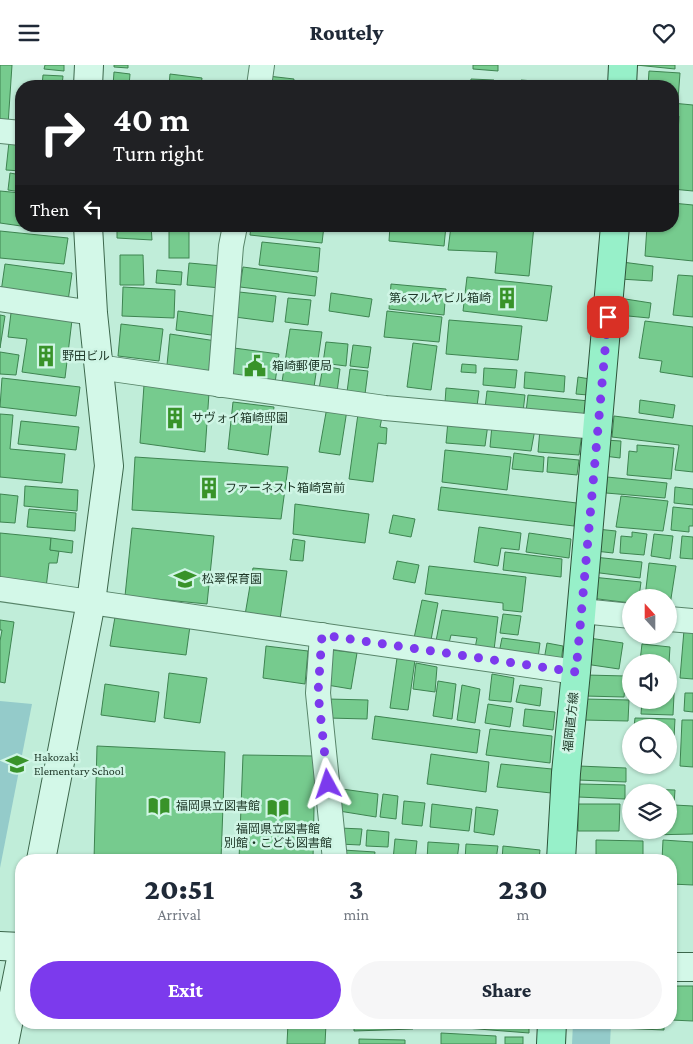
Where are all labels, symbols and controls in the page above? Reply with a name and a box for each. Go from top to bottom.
icon: menu [15,19,43,47]
icon: heart [650,19,678,47]
text: Routely [310,20,383,45]
icon: right [30,100,95,165]
text: 40 m [113,100,190,139]
text: Turn right [113,141,204,166]
icon: left [79,195,107,223]
text: Then [30,199,69,220]
building icon: 第6マルヤビル箱崎 [494,285,520,311]
place label: 第6マルヤビル箱崎 [389,291,491,305]
pin [587,296,629,338]
icon: arrive [594,303,622,331]
building icon: 野田ビル [33,343,59,369]
place label: 野田ビル [62,349,110,363]
public building icon: 箱崎郵便局 [242,353,268,379]
place label: 箱崎郵便局 [272,359,332,373]
building icon: サヴォイ箱崎邸園 [162,405,188,431]
place label: サヴォイ箱崎邸園 [192,411,288,425]
building icon: ファーネスト箱崎宮前 [196,475,222,501]
place label: ファーネスト箱崎宮前 [225,481,345,495]
school or university icon: 松翠保育園 [172,566,198,592]
place label: 松翠保育園 [202,572,262,586]
north arrow [622,589,678,644]
map controls [622,589,677,839]
button: sound [622,654,677,709]
street label: 福岡直方線 [561,691,581,753]
button: search [622,719,677,774]
place label: Hakozaki Elementary School [34,750,124,778]
school or university icon: Hakozaki Elementary School [4,751,30,777]
position arrow [301,757,353,809]
button: layers [622,784,677,839]
library icon: 福岡県立図書館 [146,793,172,819]
library icon: 福岡県立図書館 別館・こども図書館 [265,795,291,821]
place label: 福岡県立図書館 [176,799,260,813]
place label: 福岡県立図書館 別館・こども図書館 [224,822,332,850]
text: 20:51 [144,872,214,905]
text: 3 [349,872,364,905]
text: 230 [498,872,548,905]
text: Arrival [157,906,201,923]
text: min [343,906,369,923]
text: m [517,906,529,923]
button: Exit [30,961,341,1019]
button: Share [351,961,662,1019]

